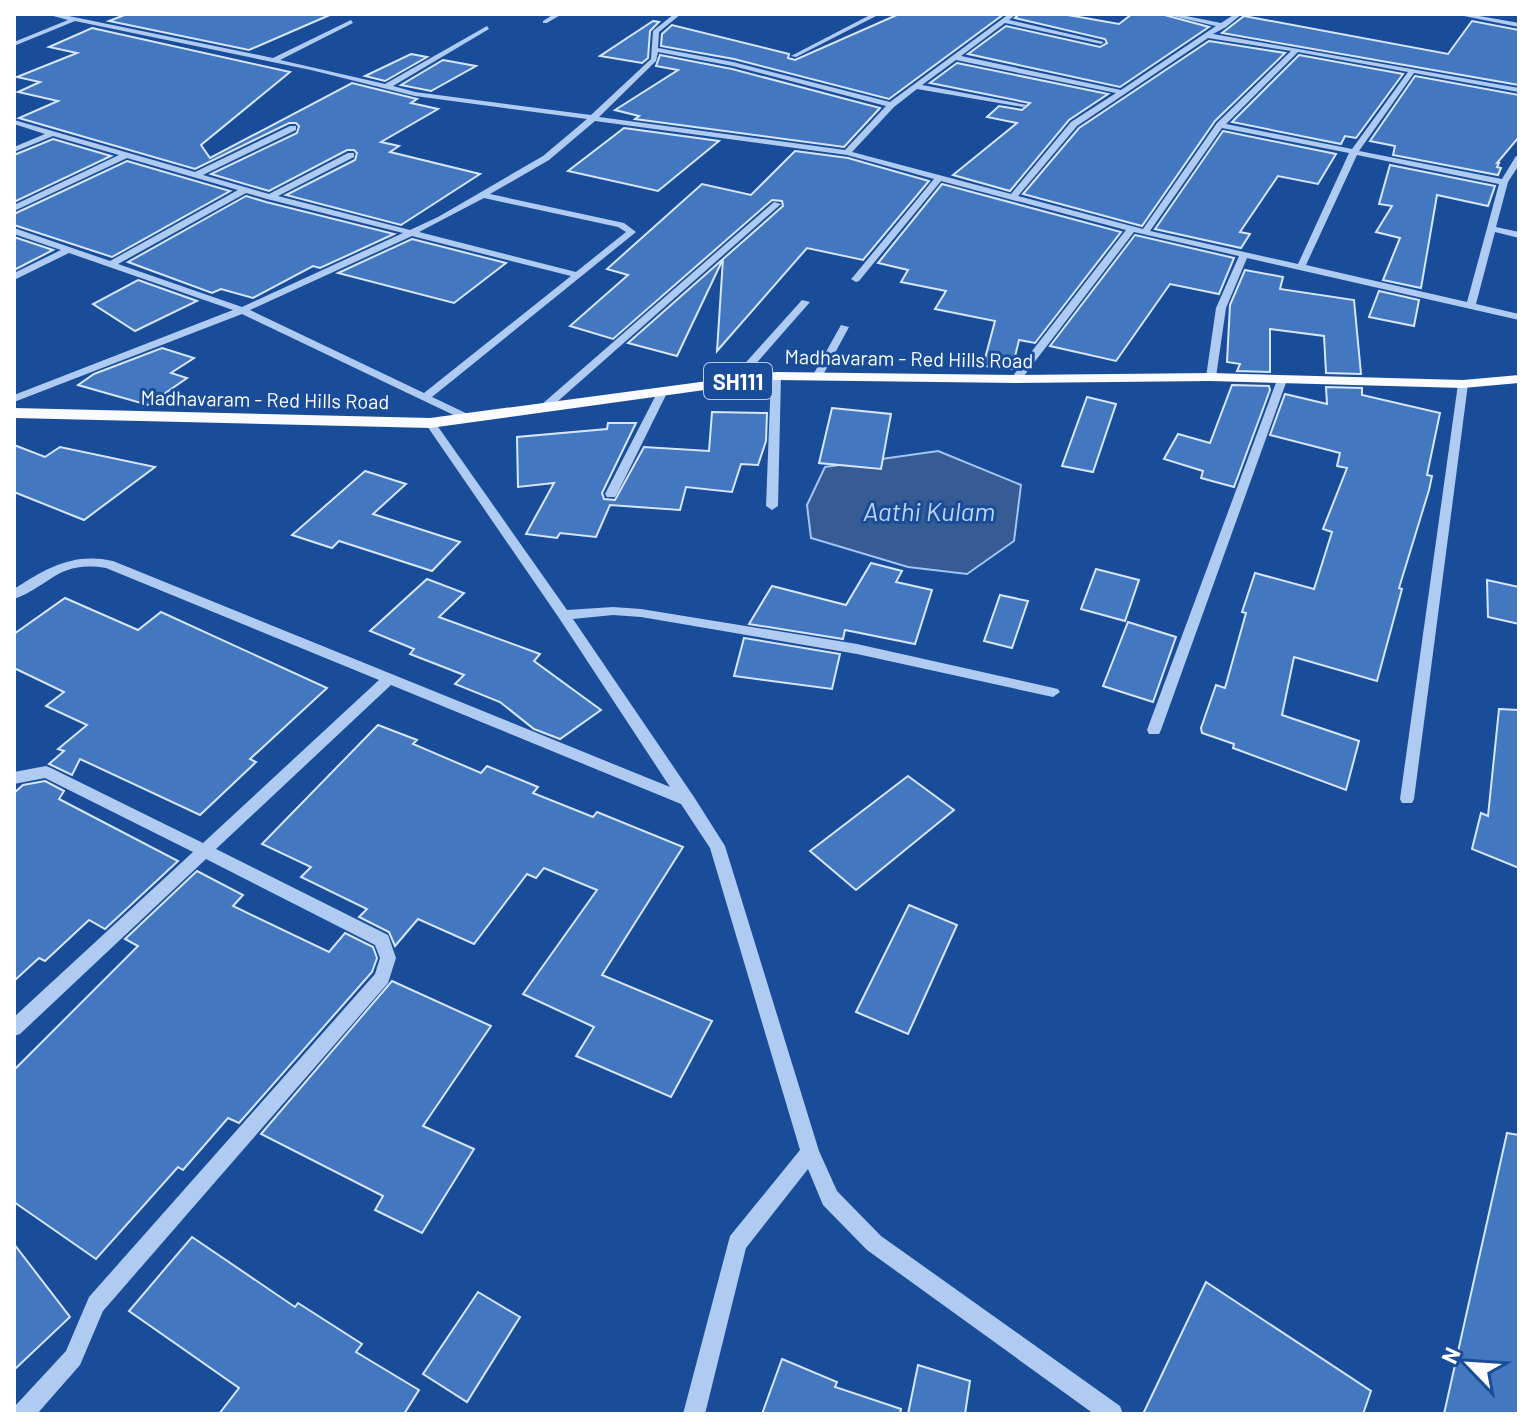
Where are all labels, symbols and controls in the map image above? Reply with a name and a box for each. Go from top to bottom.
street label: Madhavaram - Red Hills Road [784,344,1034,372]
road number: SH111 [704,363,772,399]
street label: Madhavaram - Red Hills Road [140,385,390,413]
water label: Aathi Kulam [863,495,995,526]
north arrow [1429,1324,1509,1404]
text: N [1435,1343,1465,1367]

